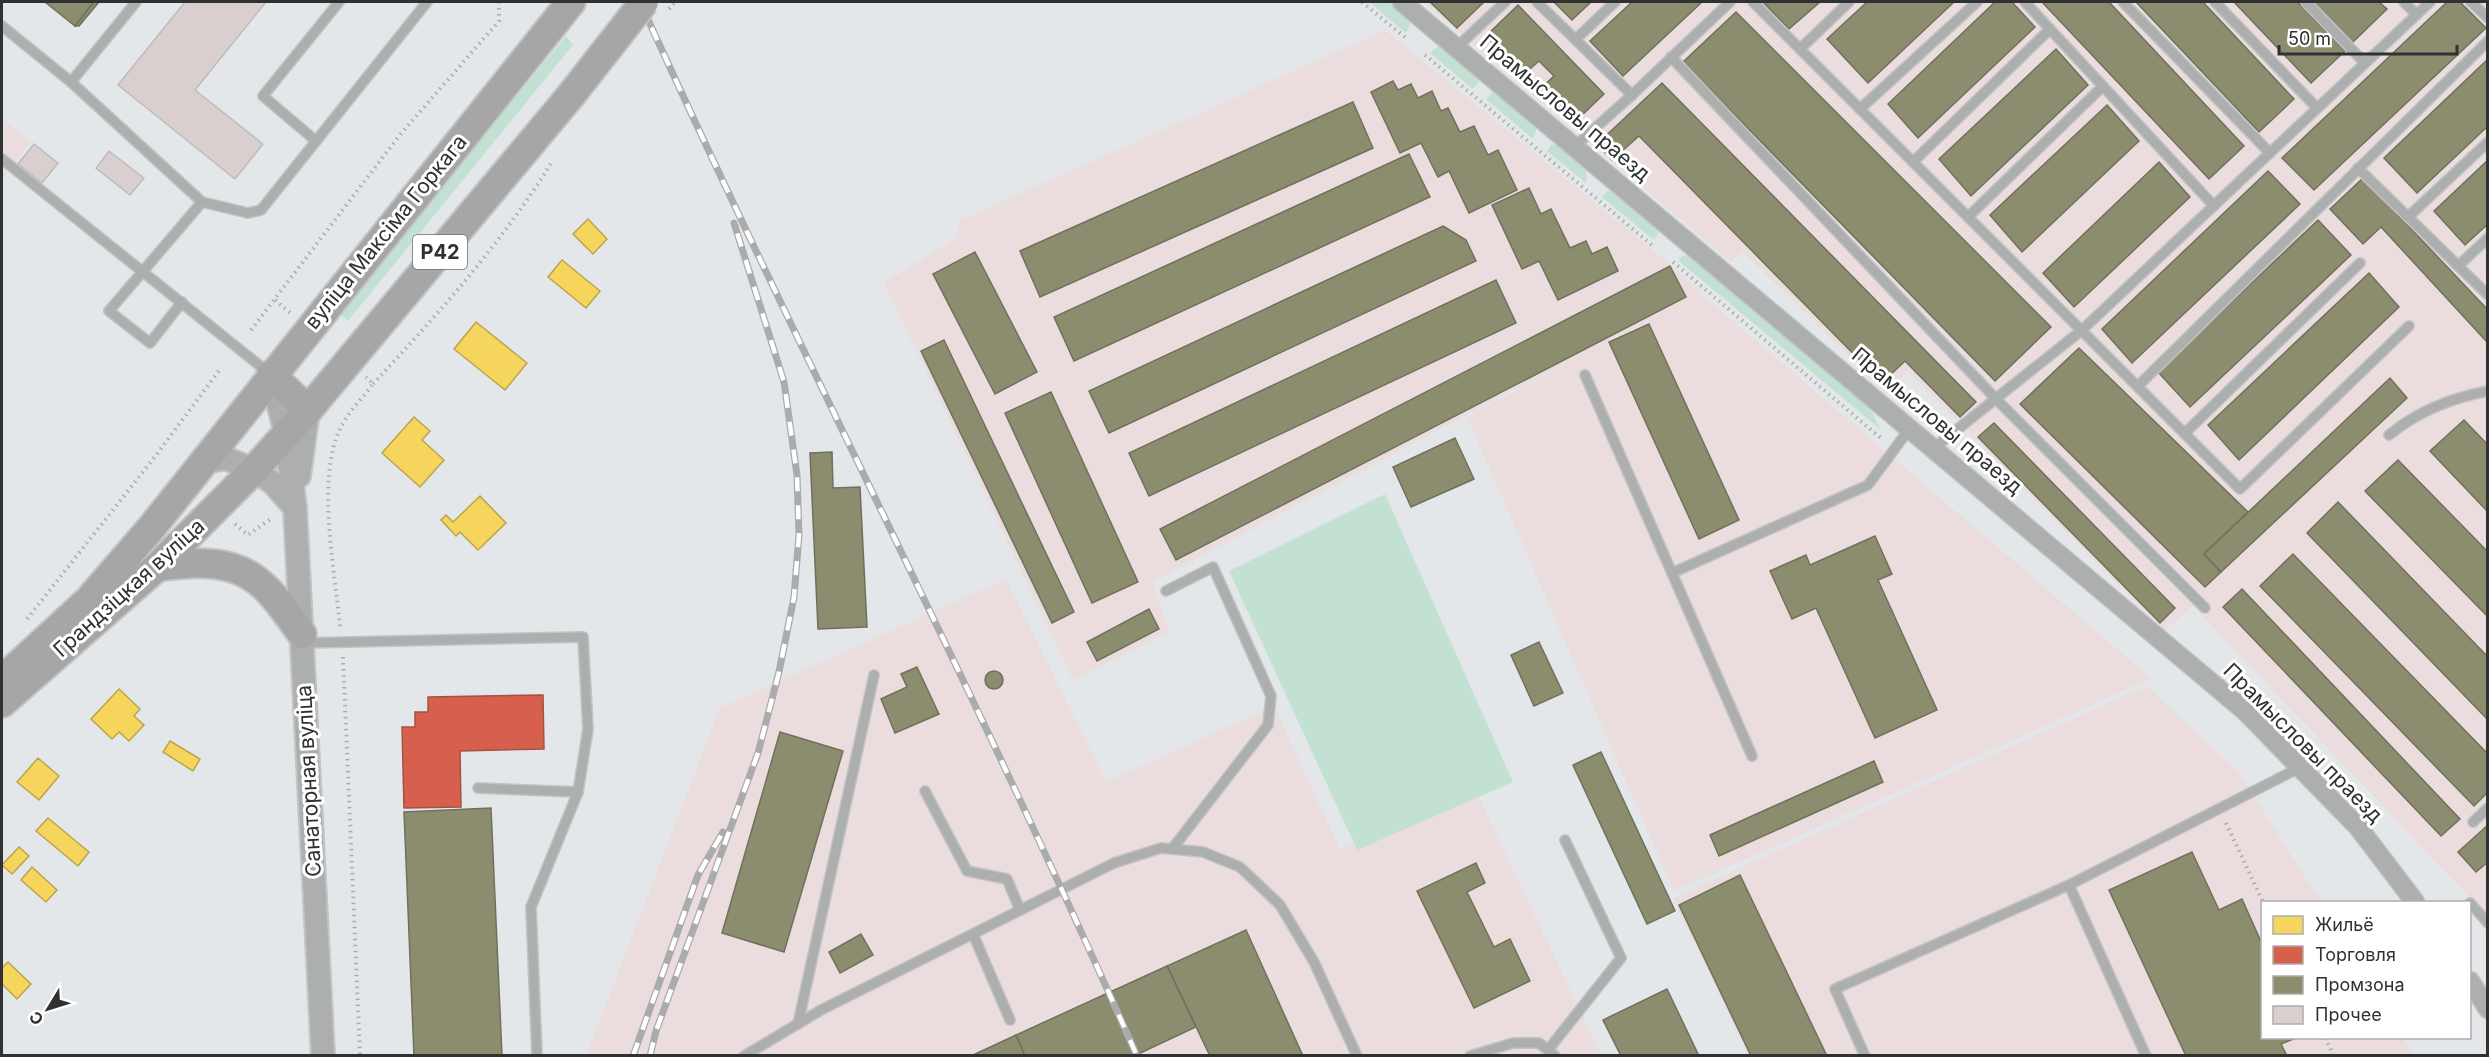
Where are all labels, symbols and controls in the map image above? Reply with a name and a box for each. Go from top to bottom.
scale bar [2279,18,2458,56]
text: 50 m [2288,28,2331,49]
street label: Прамысловы праезд [1475,29,1656,186]
street label: вуліца Максіма Горкага [299,129,472,334]
road number: Р42 [413,235,467,269]
street label: Прамысловы праезд [1847,342,2028,499]
street label: Грандзіцкая вуліца [48,513,209,662]
street label: Прамысловы праезд [2218,658,2388,828]
street label: Санаторная вуліца [291,684,326,878]
legend [2261,901,2471,1039]
text: Жильё [2315,914,2374,935]
text: Торговля [2315,944,2396,965]
text: Промзона [2315,974,2405,995]
north arrow [18,979,78,1039]
text: Прочее [2315,1004,2382,1025]
text: С [25,1007,48,1029]

